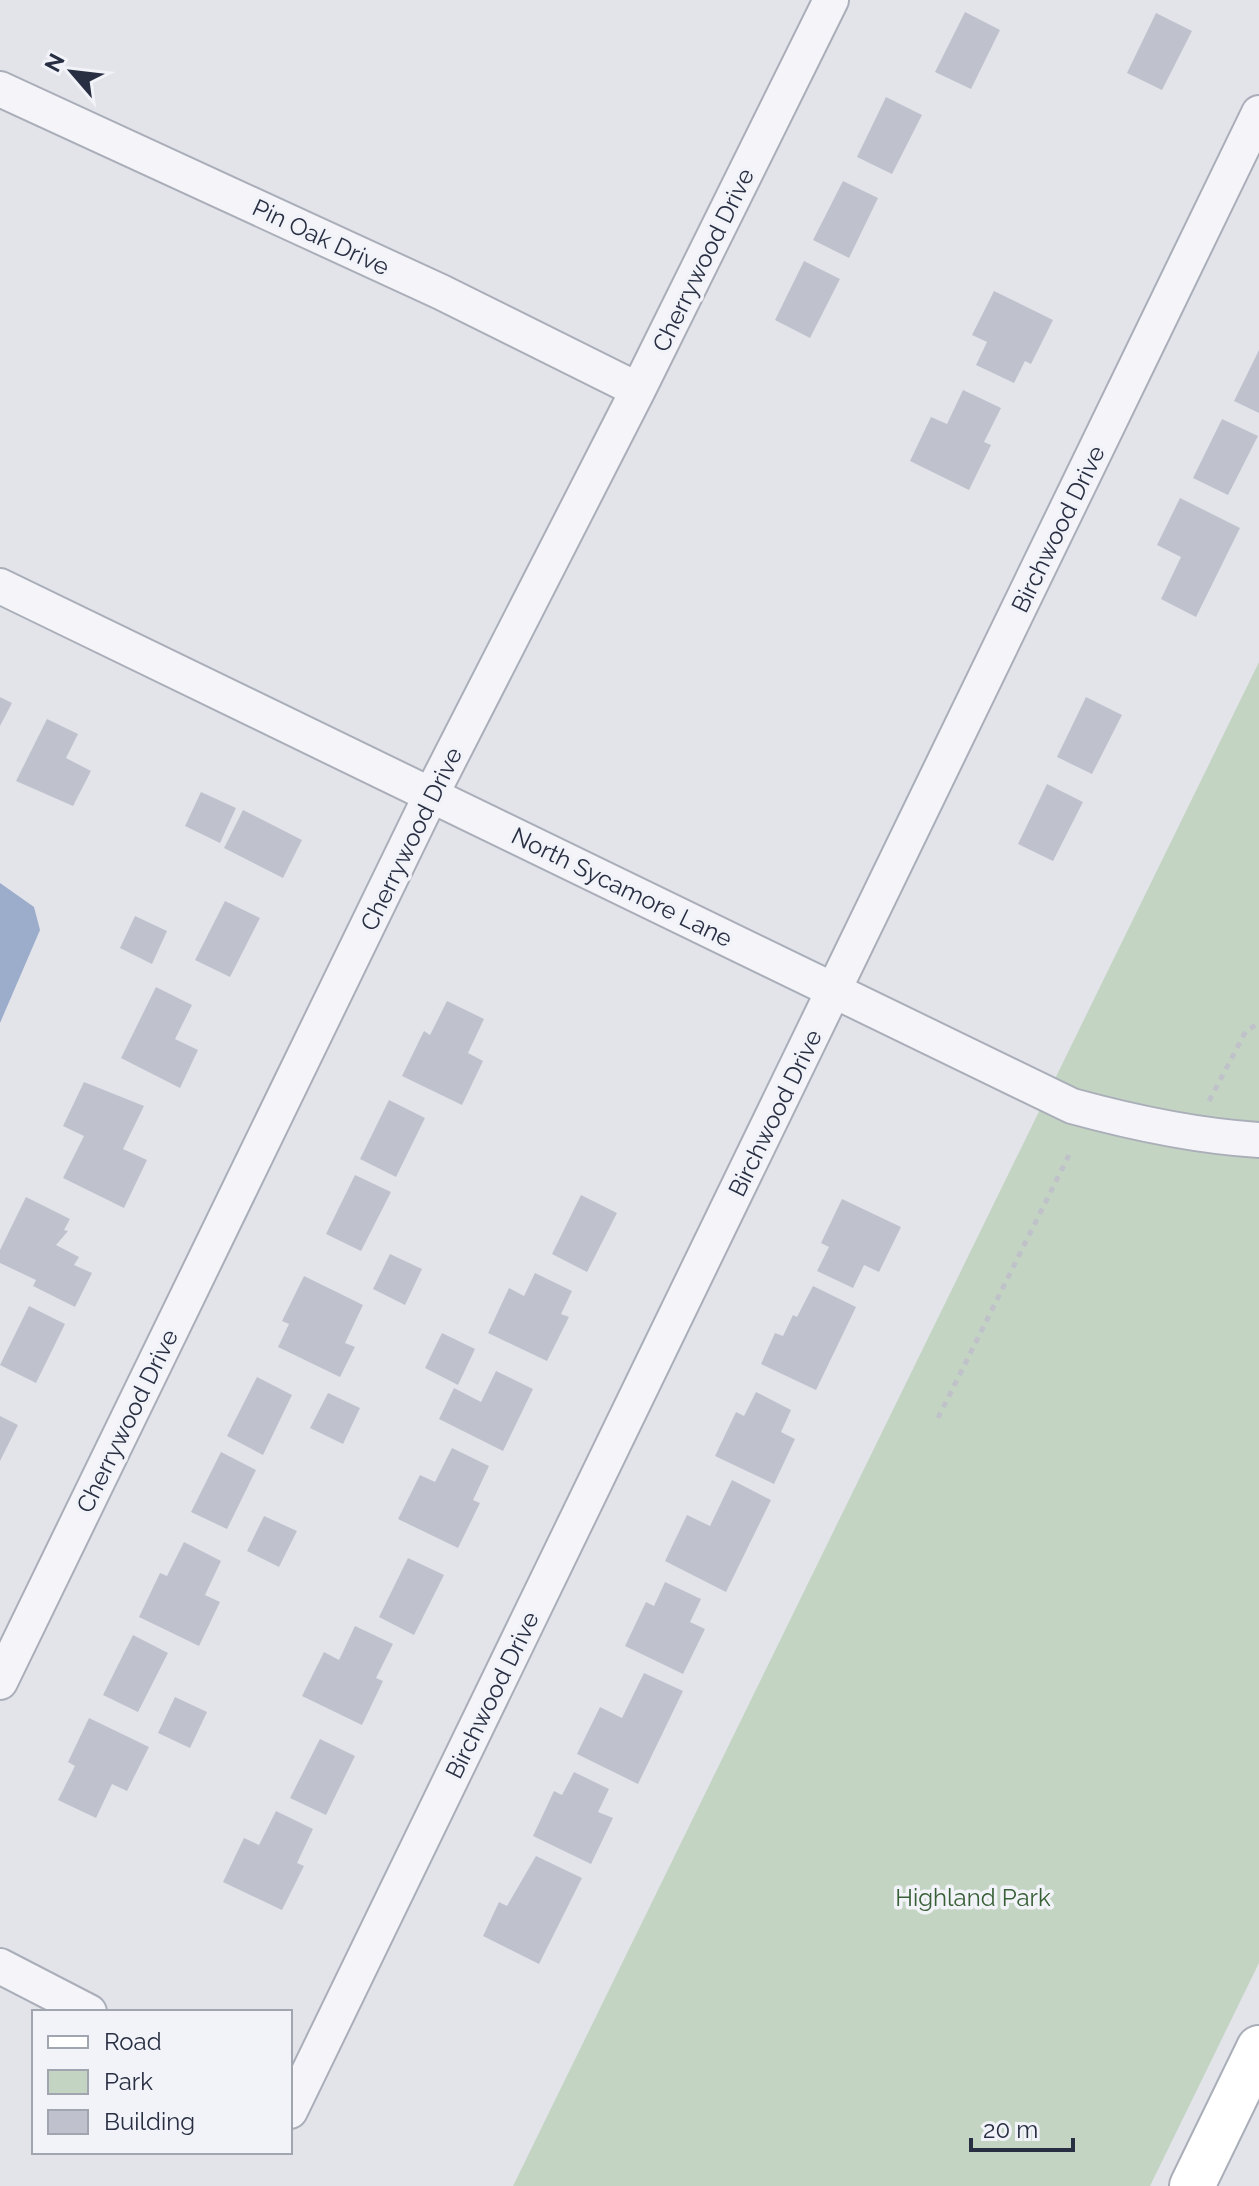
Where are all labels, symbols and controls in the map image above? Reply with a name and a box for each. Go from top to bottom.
north arrow [32,32,112,112]
text: N [39,49,70,76]
street label: Cherrywood Drive [646,164,760,356]
street label: Pin Oak Drive [248,193,394,281]
street label: Birchwood Drive [1005,441,1111,617]
street label: Cherrywood Drive [354,743,468,935]
street label: North Sycamore Lane [507,821,737,953]
street label: Birchwood Drive [722,1025,828,1201]
street label: Cherrywood Drive [70,1325,184,1517]
street label: Birchwood Drive [439,1607,545,1783]
park label: Highland Park [895,1883,1051,1912]
legend [32,2010,292,2154]
text: Road [104,2027,162,2056]
text: Park [104,2067,153,2096]
scale bar [971,2102,1073,2152]
text: Building [104,2107,195,2136]
text: 20 m [983,2115,1038,2144]

